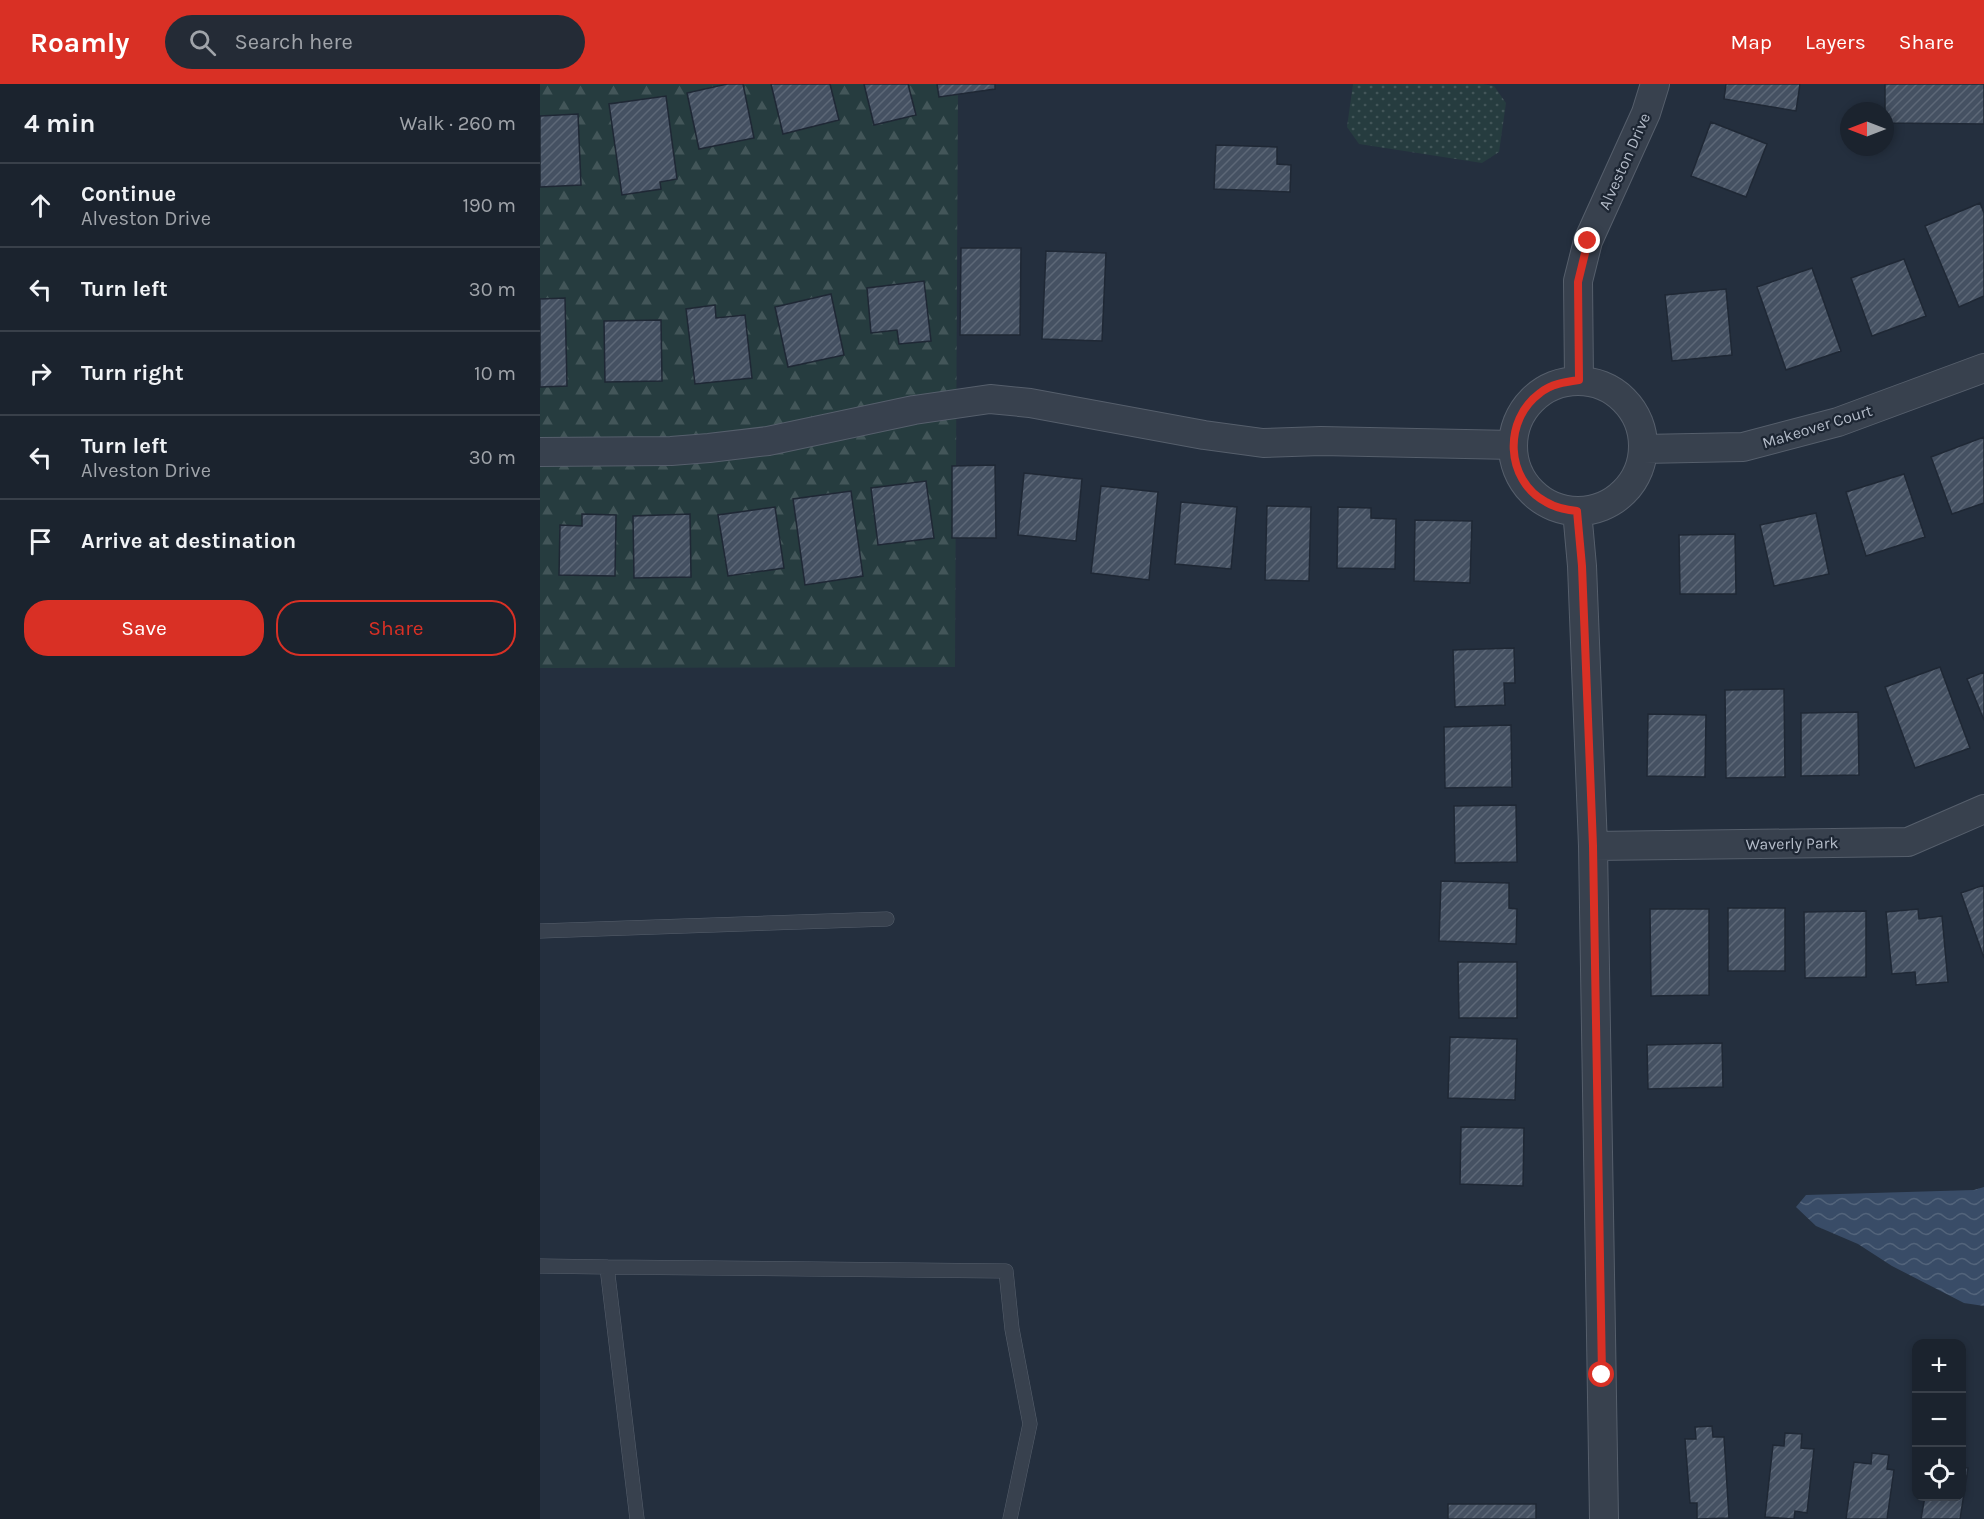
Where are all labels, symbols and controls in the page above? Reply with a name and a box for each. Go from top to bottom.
search box [165,15,585,69]
text: Roamly [30,26,129,59]
icon: search [186,26,219,59]
text: Search here [234,29,353,55]
text: Map [1730,30,1772,54]
text: Layers [1805,30,1866,54]
text: Share [1899,30,1954,54]
north arrow [1840,102,1894,156]
text: 4 min [24,108,95,139]
street label: Alveston Drive [1595,110,1654,213]
text: Walk · 260 m [399,112,516,135]
text: Continue [81,181,176,207]
icon: ahead [24,189,57,222]
text: 190 m [462,194,516,217]
text: Alveston Drive [81,207,211,230]
route end [1574,227,1600,253]
icon: left [24,273,57,306]
text: Turn left [81,276,168,302]
text: 30 m [469,278,516,301]
icon: right [24,357,57,390]
text: Turn right [81,360,184,386]
text: 10 m [474,362,516,385]
street label: Makeover Court [1760,401,1875,452]
text: Turn left [81,433,168,459]
icon: left [24,441,57,474]
text: 30 m [469,446,516,469]
text: Alveston Drive [81,459,211,482]
icon: arrive [24,525,57,558]
text: Arrive at destination [81,528,296,554]
button: Save [24,600,264,656]
button: Share [276,600,516,656]
street label: Waverly Park [1745,833,1839,854]
map controls [1912,1339,1966,1501]
button: + [1912,1339,1966,1393]
route start [1588,1361,1614,1387]
button: − [1912,1393,1966,1447]
button: locate [1912,1447,1966,1501]

